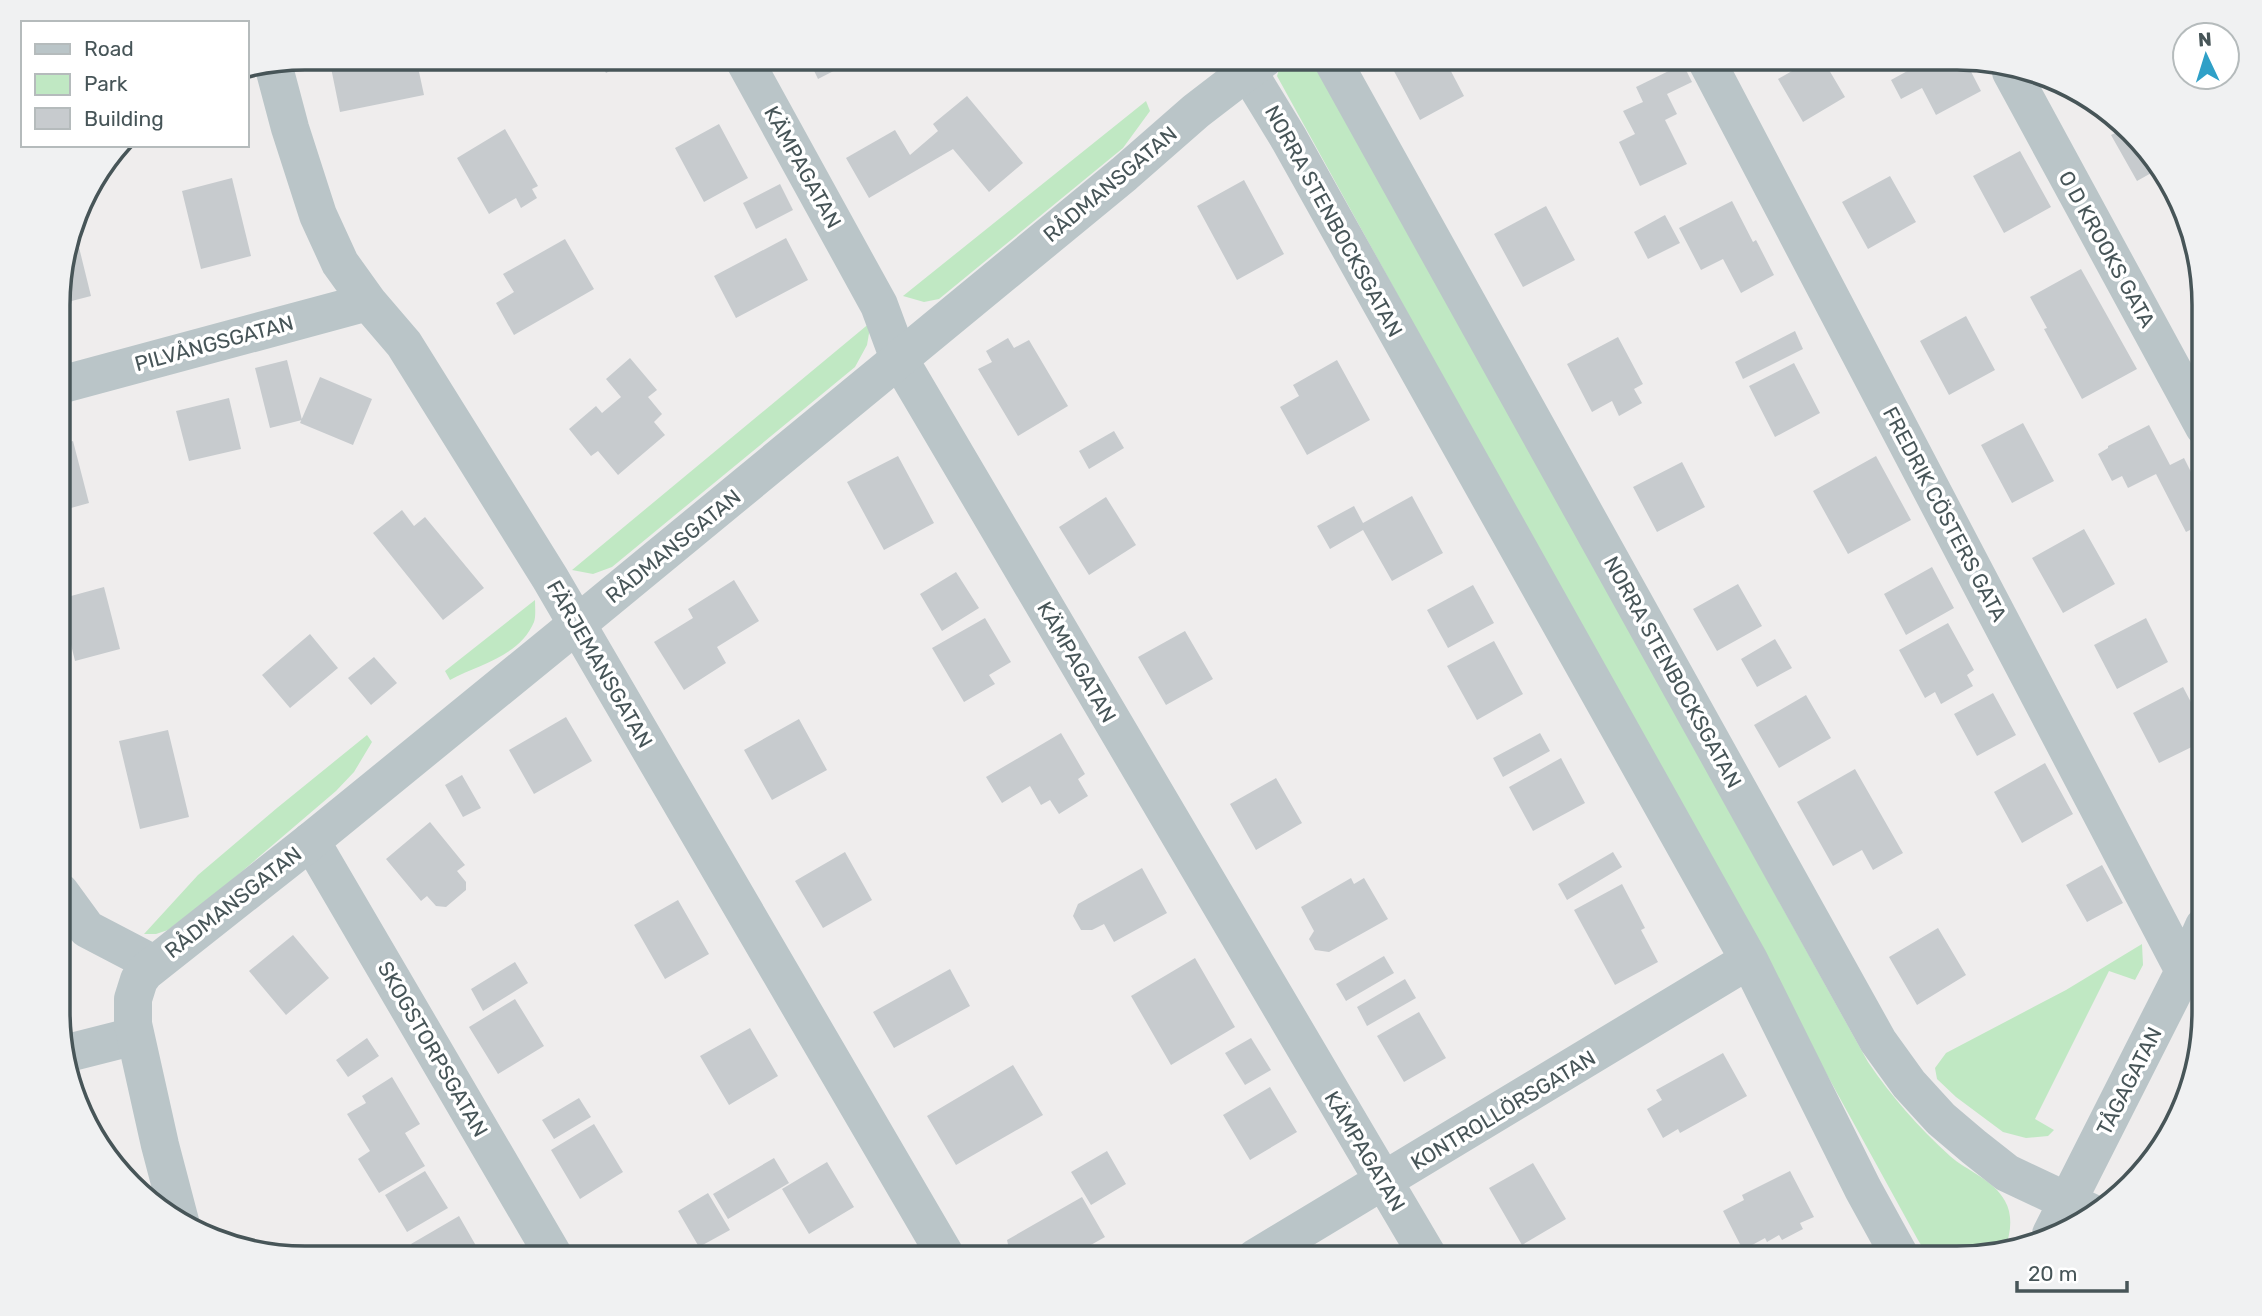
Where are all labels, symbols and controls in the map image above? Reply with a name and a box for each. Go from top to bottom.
legend [21,21,248,147]
north arrow [2171,21,2241,91]
text: N [2197,28,2212,51]
text: Road [84,36,134,61]
text: Park [84,71,128,96]
street label: NORRA STENBOCKSGATAN [1260,101,1408,341]
street label: KÄMPAGATAN [759,102,847,232]
text: Building [84,106,164,131]
street label: RÅDMANSGATAN [1038,121,1182,247]
street label: O D KROOKS GATA [2054,166,2160,332]
street label: PILVÅNGSGATAN [132,310,296,376]
street label: FREDRIK CÖSTERS GATA [1878,402,2012,626]
street label: RÅDMANSGATAN [600,484,746,608]
street label: NORRA STENBOCKSGATAN [1599,552,1747,792]
street label: FÄRJEMANSGATAN [542,576,658,752]
street label: KÄMPAGATAN [1032,597,1122,727]
street label: RÅDMANSGATAN [160,841,306,963]
street label: SKOGSTORPSGATAN [373,957,493,1141]
street label: TÅGAGATAN [2091,1023,2167,1139]
street label: KONTROLLÖRSGATAN [1406,1045,1600,1175]
street label: KÄMPAGATAN [1319,1086,1411,1216]
scale bar [2017,1250,2127,1294]
text: 20 m [2028,1261,2077,1286]

